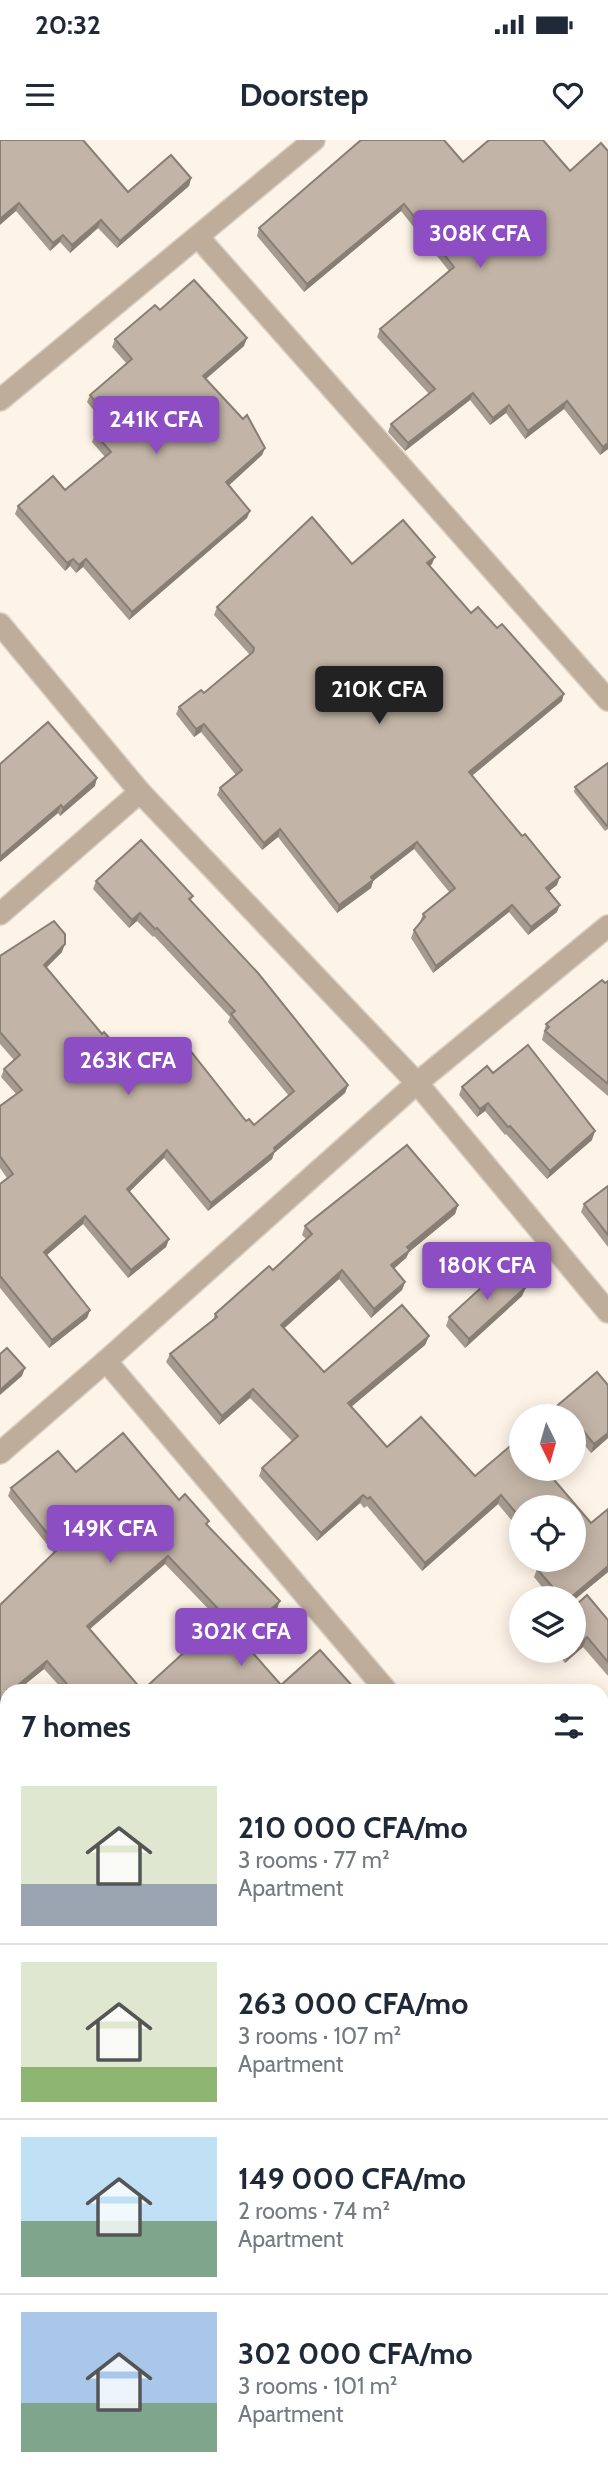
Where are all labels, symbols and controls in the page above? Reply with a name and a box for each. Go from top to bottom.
text: 20:32 [35,9,101,41]
text: Doorstep [239,75,369,114]
icon: menu [21,76,59,114]
icon: heart [549,76,587,114]
pin: 308K CFA [408,211,552,270]
text: 308K CFA [429,219,531,247]
pin: 241K CFA [84,396,228,456]
text: 241K CFA [109,405,203,433]
pin: 210K CFA [307,666,451,726]
text: 210K CFA [331,675,427,703]
pin: 263K CFA [56,1038,200,1097]
text: 263K CFA [80,1046,176,1074]
pin: 180K CFA [415,1242,559,1302]
text: 180K CFA [438,1251,536,1279]
north arrow [509,1404,586,1480]
map controls [509,1404,586,1663]
button: locate [509,1495,586,1572]
pin: 149K CFA [38,1506,182,1565]
text: 149K CFA [63,1514,157,1542]
button: layers [509,1586,586,1663]
pin: 302K CFA [169,1608,313,1668]
text: 302K CFA [191,1617,291,1645]
icon: filters [550,1707,588,1745]
text: 7 homes [21,1708,131,1745]
text: 210 000 CFA/mo [238,1809,468,1846]
icon: home [77,1814,161,1898]
text: 3 rooms · 77 m² [238,1846,390,1874]
text: Apartment [238,1874,343,1902]
text: 263 000 CFA/mo [238,1985,468,2022]
icon: home [77,1990,161,2074]
text: 3 rooms · 107 m² [238,2022,401,2050]
text: Apartment [238,2050,343,2078]
text: 149 000 CFA/mo [238,2160,466,2197]
icon: home [77,2165,161,2249]
text: 2 rooms · 74 m² [238,2197,390,2225]
text: Apartment [238,2225,343,2253]
text: 302 000 CFA/mo [238,2335,473,2372]
icon: home [77,2340,161,2424]
text: 3 rooms · 101 m² [238,2372,397,2400]
text: Apartment [238,2400,343,2428]

